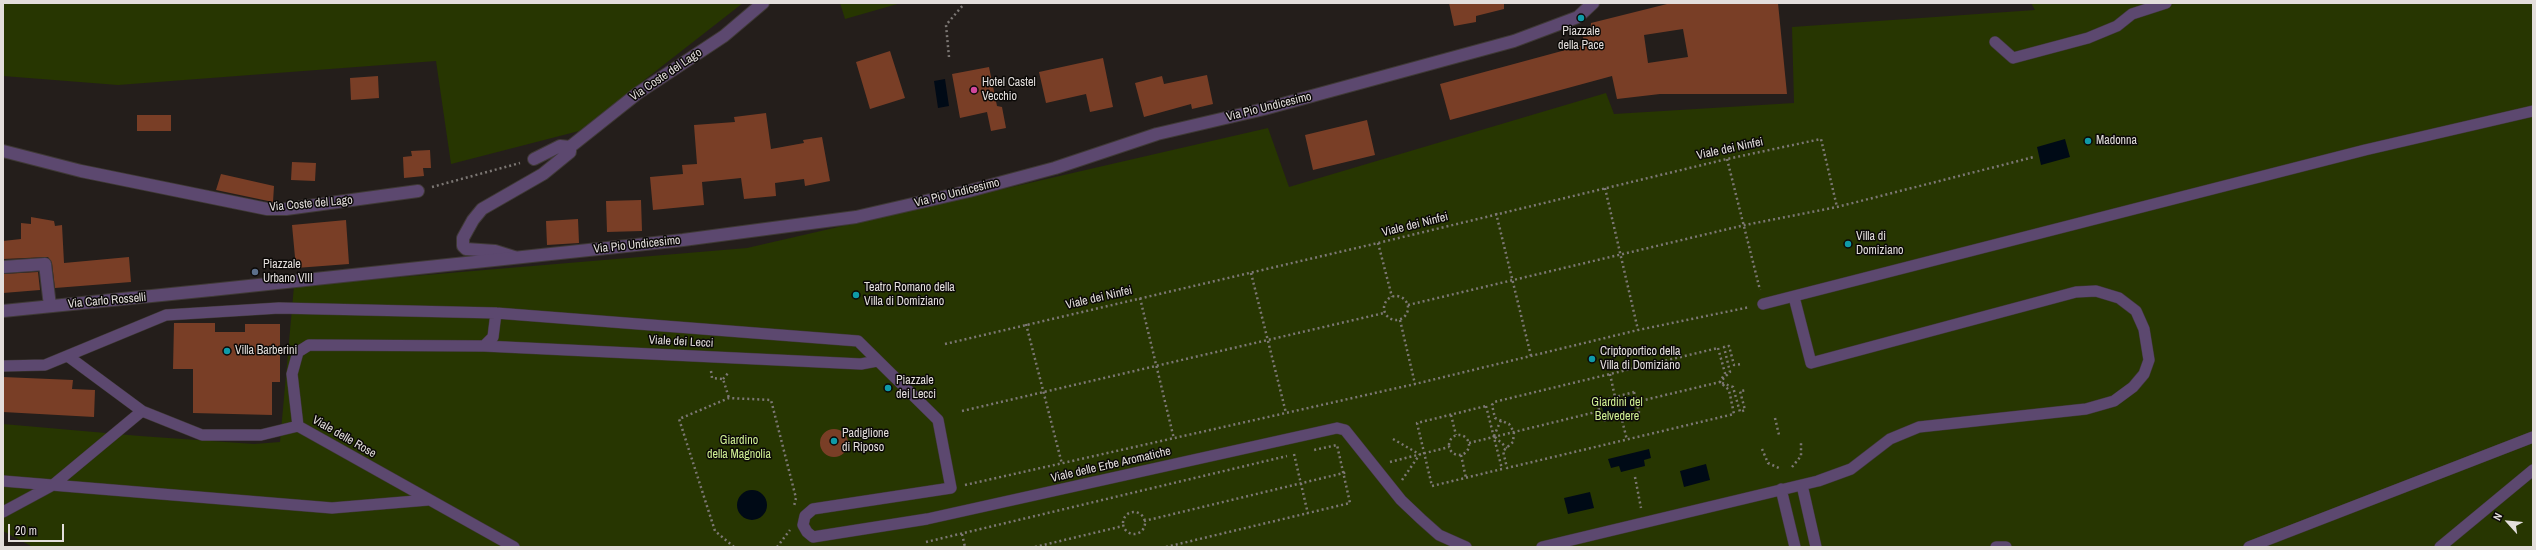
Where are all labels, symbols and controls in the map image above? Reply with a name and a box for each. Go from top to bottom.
marker: Piazzale della Pace [1576,13,1586,23]
place label: Piazzale della Pace [1558,25,1604,53]
street label: Via Coste del Lago [627,46,705,104]
place label: Hotel Castel Vecchio [982,76,1036,104]
marker: Hotel Castel Vecchio [969,85,979,95]
street label: Via Pio Undicesimo [1225,89,1313,125]
place label: Madonna [2096,134,2137,148]
street label: Viale dei Ninfei [1695,135,1765,163]
marker: Madonna [2083,136,2093,146]
street label: Via Pio Undicesimo [913,175,1001,211]
street label: Via Coste del Lago [269,193,353,215]
street label: Viale dei Ninfei [1380,210,1450,240]
place label: Villa di Domiziano [1856,230,1904,258]
street label: Via Pio Undicesimo [593,233,681,257]
marker: Villa di Domiziano [1843,239,1853,249]
place label: Piazzale Urbano VIII [263,258,313,286]
marker: Piazzale Urbano VIII [250,267,260,277]
place label: Teatro Romano della Villa di Domiziano [864,281,955,309]
street label: Viale dei Ninfei [1064,283,1134,313]
street label: Via Carlo Rosselli [67,290,147,312]
marker: Teatro Romano della Villa di Domiziano [851,290,861,300]
street label: Viale dei Lecci [648,333,714,351]
place label: Villa Barberini [235,344,297,358]
place label: Criptoportico della Villa di Domiziano [1600,345,1680,373]
marker: Villa Barberini [222,346,232,356]
marker: Criptoportico della Villa di Domiziano [1587,354,1597,364]
place label: Piazzale dei Lecci [896,374,936,402]
marker: Piazzale dei Lecci [883,383,893,393]
park label: Giardini del Belvedere [1591,396,1643,424]
street label: Viale delle Rose [309,413,379,461]
place label: Padiglione di Riposo [842,427,889,455]
park label: Giardino della Magnolia [707,434,771,462]
marker: Padiglione di Riposo [829,436,839,446]
street label: Viale delle Erbe Aromatiche [1050,444,1172,486]
north arrow [2488,502,2528,542]
text: N [2490,510,2505,523]
scale bar [10,516,66,542]
text: 20 m [15,523,37,539]

